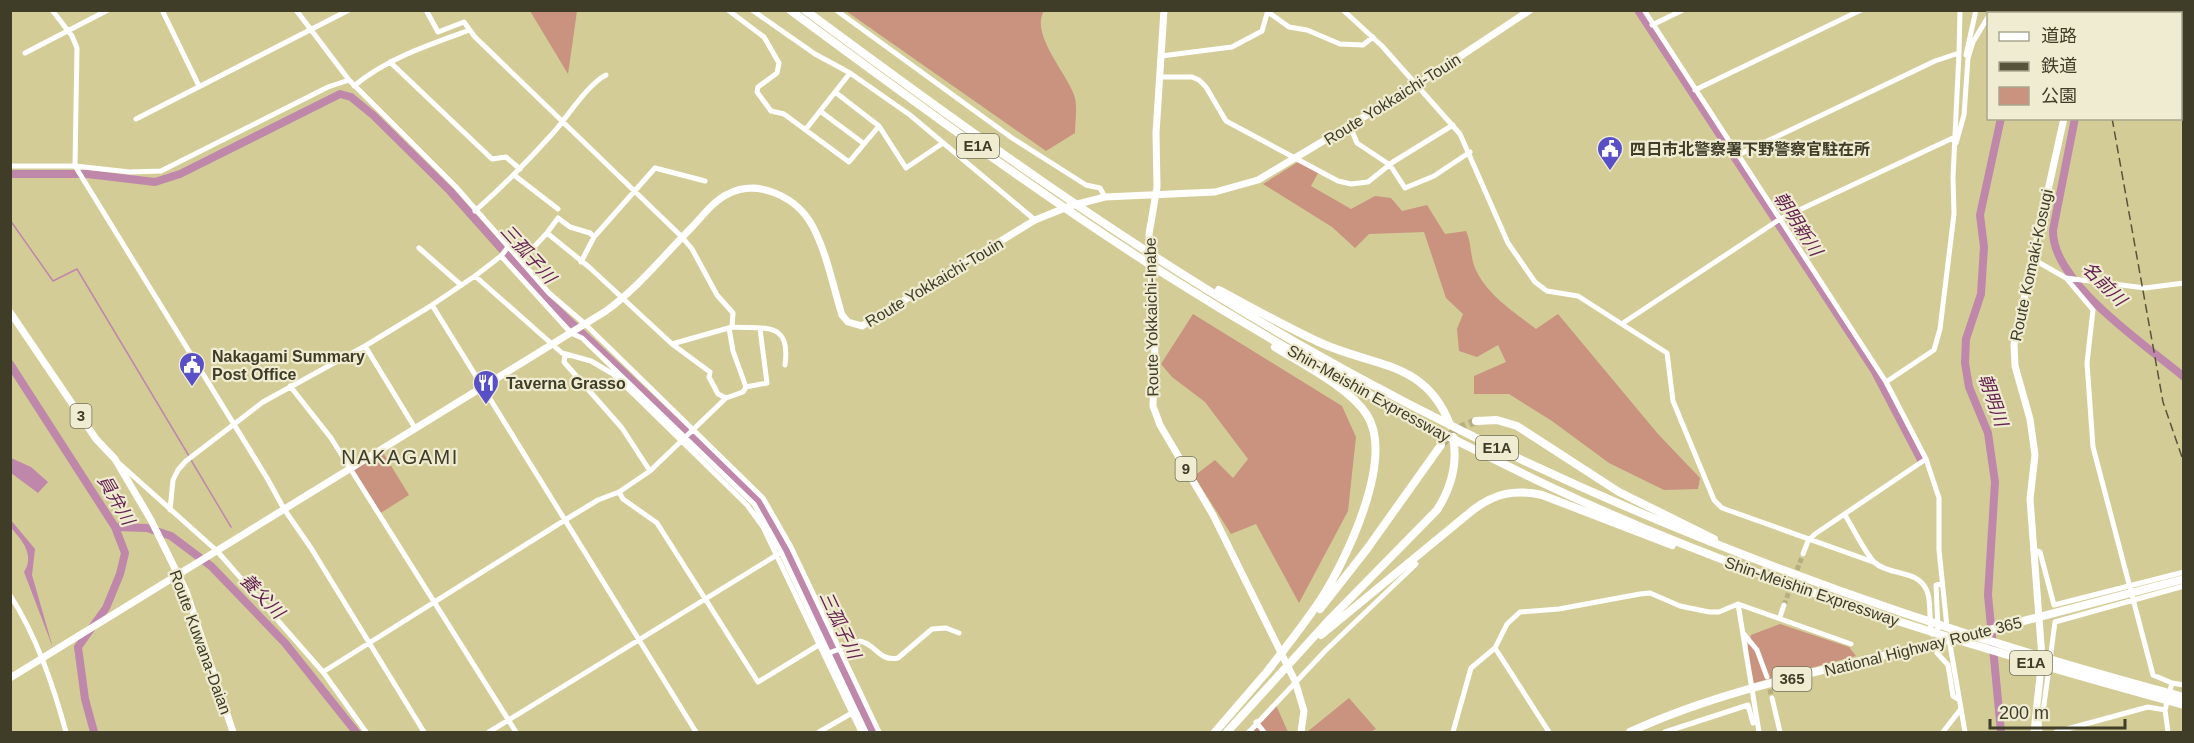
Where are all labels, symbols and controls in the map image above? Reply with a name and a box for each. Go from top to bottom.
legend [1987,12,2182,120]
text: 道路 [2041,26,2077,46]
street label: Route Yokkaichi-Touin [1321,51,1464,148]
text: 鉄道 [2041,56,2077,76]
text: 公園 [2041,86,2077,106]
road number: E1A [957,134,999,158]
public building icon: 四日市北警察署下野警察官駐在所 [1595,134,1625,172]
place label: 四日市北警察署下野警察官駐在所 [1630,141,1870,158]
water label: 朝明新川 [1770,188,1827,261]
street label: Route Komaki-Kosugi [2007,188,2056,343]
water label: 三孤子川 [496,221,561,289]
street label: Route Yokkaichi-Touin [862,235,1006,330]
street label: Route Yokkaichi-Inabe [1142,237,1161,397]
water label: 名前川 [2078,258,2132,312]
street label: Shin-Meishin Expressway [1285,342,1453,445]
place label: Nakagami Summary Post Office [212,348,365,383]
public building icon: Nakagami Summary Post Office [177,350,207,388]
restaurant icon: Taverna Grasso [471,368,501,406]
water label: 朝明川 [1975,371,2012,431]
place label: Taverna Grasso [506,375,626,392]
road number: 3 [70,404,92,428]
road number: E1A [1476,436,1518,460]
district label: NAKAGAMI [341,446,459,468]
road number: 9 [1176,457,1196,481]
water label: 員弁川 [94,472,139,530]
street label: Shin-Meishin Expressway [1722,554,1901,629]
street label: Route Kuwana-Daian [167,568,235,717]
water label: 養父川 [236,570,289,624]
water label: 三孤子川 [816,588,865,664]
street label: National Highway Route 365 [1823,614,2024,679]
road number: E1A [2010,651,2052,675]
road number: 365 [1772,667,1812,691]
scale bar [1990,692,2125,730]
text: 200 m [1999,703,2049,723]

